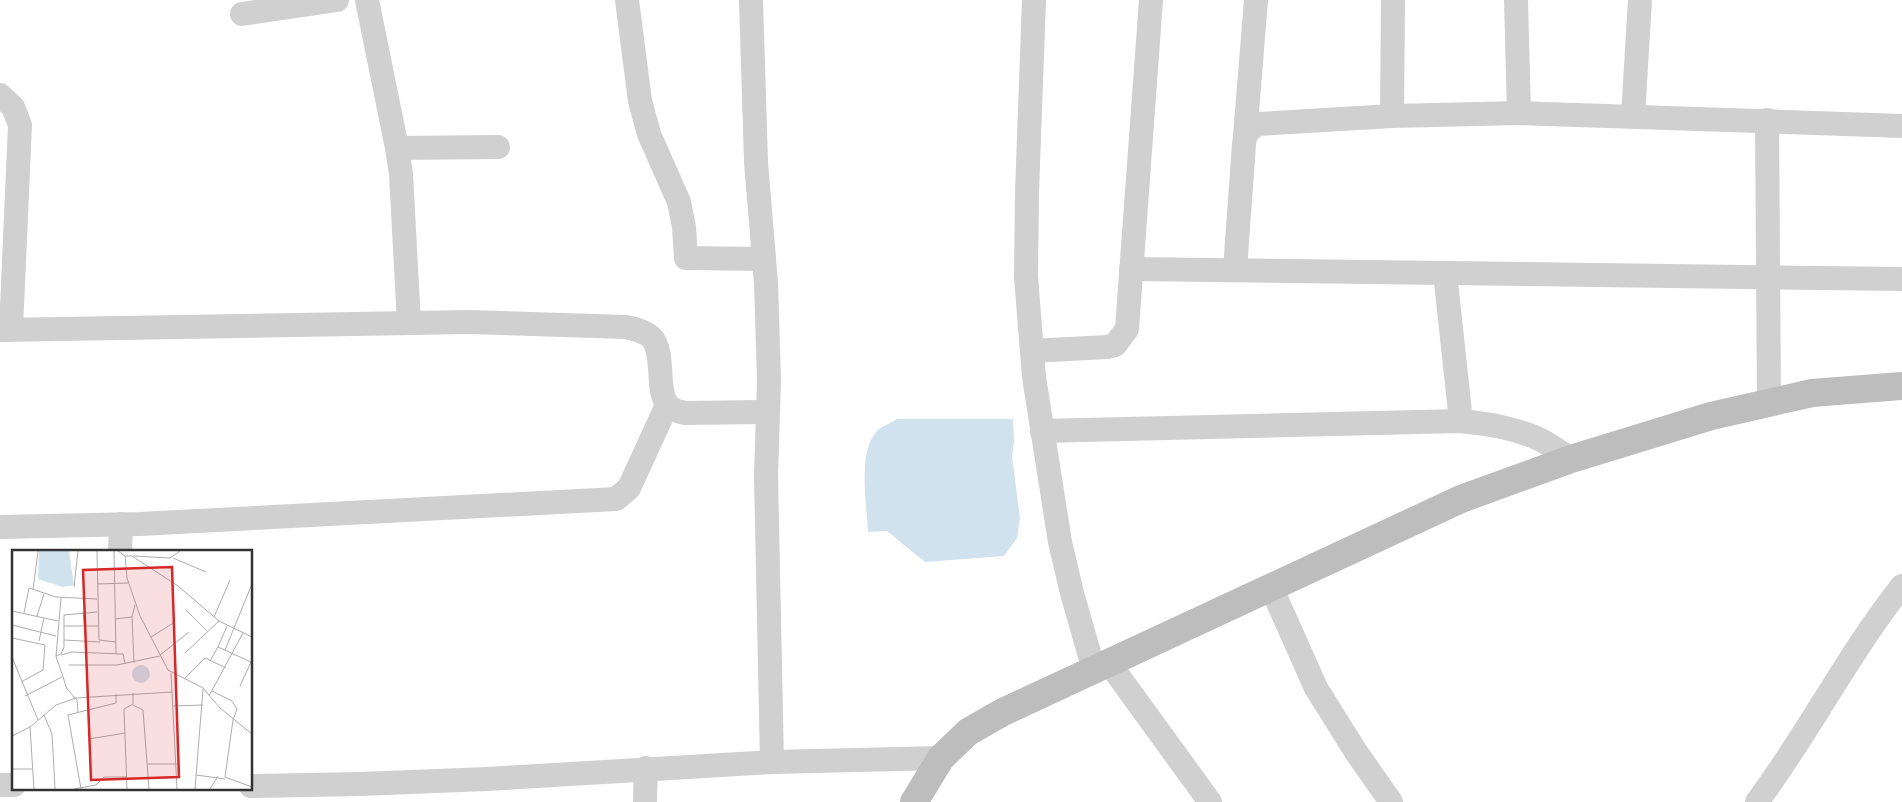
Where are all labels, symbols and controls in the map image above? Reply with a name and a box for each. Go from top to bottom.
inset map [12,550,252,790]

